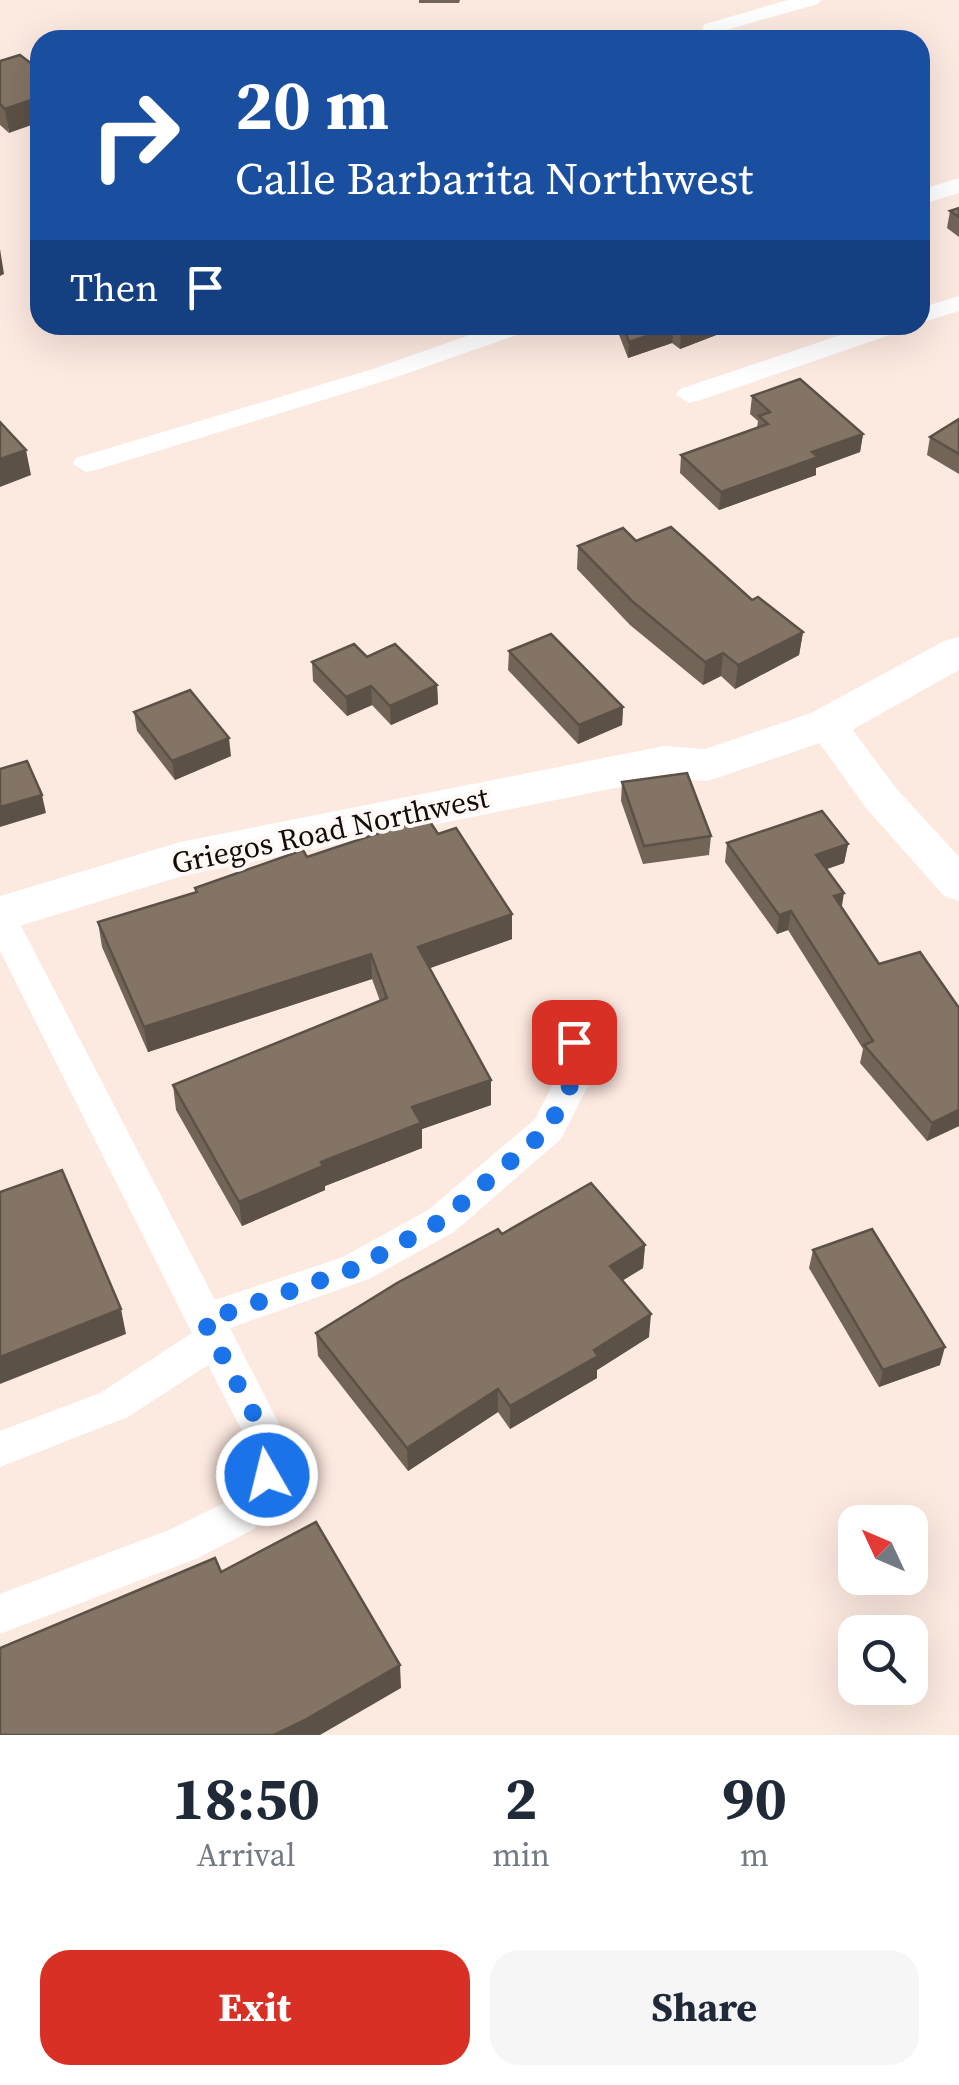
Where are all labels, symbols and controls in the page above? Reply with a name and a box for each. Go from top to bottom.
text: 20 m [235,56,389,152]
icon: right [70,70,200,200]
text: Calle Barbarita Northwest [235,147,753,209]
icon: arrive [178,260,233,315]
text: Then [70,262,158,314]
street label: Griegos Road Northwest [168,776,492,884]
pin [532,1000,617,1085]
icon: arrive [547,1015,602,1070]
position arrow [215,1423,319,1527]
north arrow [838,1505,928,1595]
map controls [838,1505,928,1705]
button: search [838,1615,928,1705]
text: 18:50 [172,1757,320,1839]
text: 2 [505,1757,537,1839]
text: 90 [722,1757,787,1839]
text: Arrival [197,1833,295,1877]
text: min [492,1833,550,1877]
text: m [740,1833,769,1877]
button: Exit [40,1950,470,2065]
button: Share [490,1950,919,2065]

